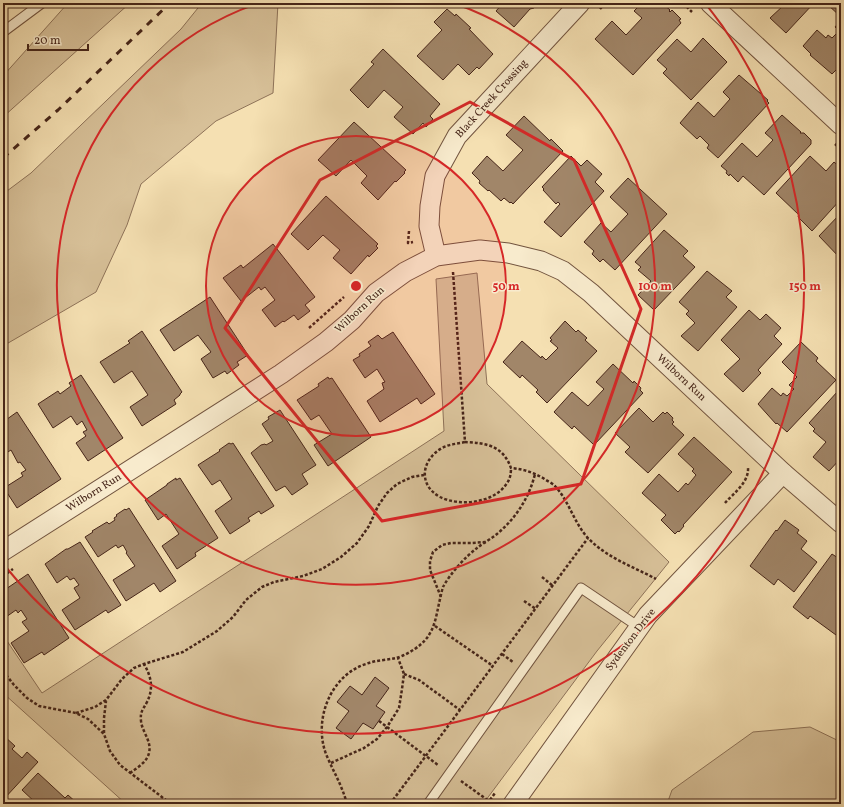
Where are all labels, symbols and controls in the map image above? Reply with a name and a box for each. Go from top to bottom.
scale bar [28,26,88,52]
text: 20 m [34,33,61,49]
street label: Black Creek Crossing [452,56,532,142]
centre of rings [349,279,363,293]
text: 50 m [492,279,520,295]
text: 100 m [638,279,672,295]
text: 150 m [789,279,821,295]
street label: Wilborn Run [332,283,388,337]
street label: Wilborn Run [653,351,709,405]
street label: Wilborn Run [63,470,125,516]
street label: Sydenton Drive [602,605,660,675]

